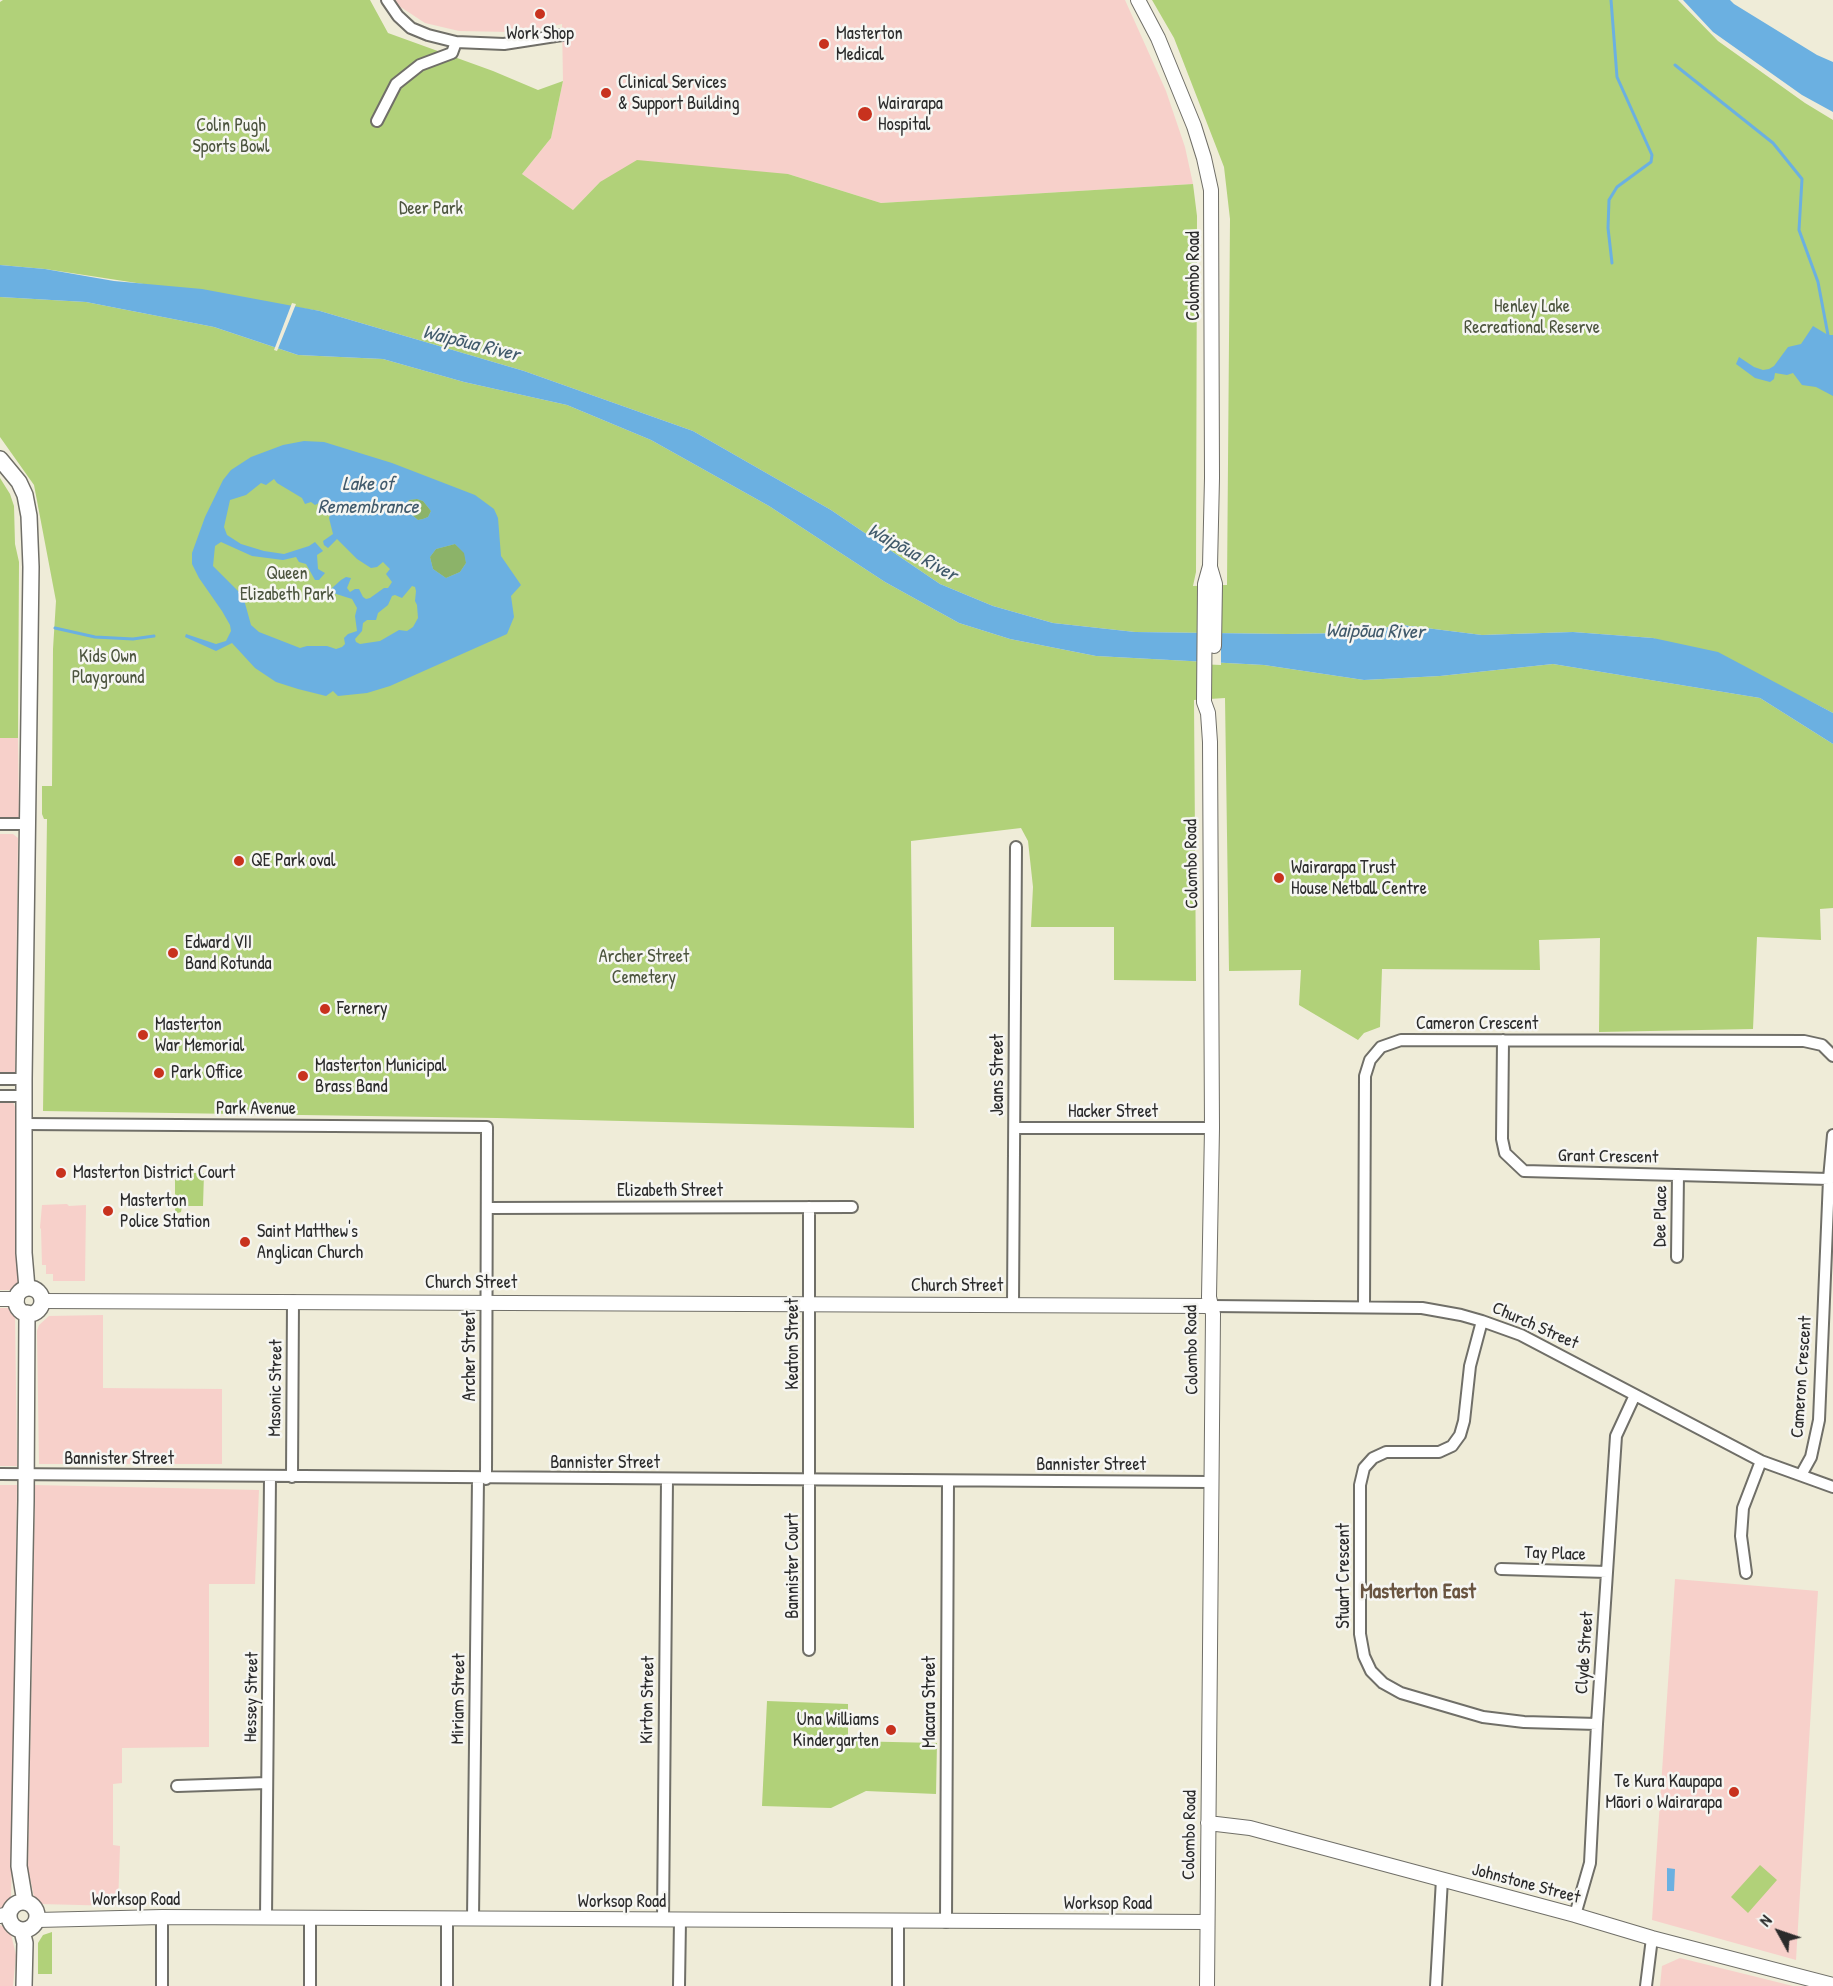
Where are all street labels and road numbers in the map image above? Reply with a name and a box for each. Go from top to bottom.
street label: Colombo Road [1183,231,1205,321]
street label: Colombo Road [1180,819,1204,909]
street label: Cameron Crescent [1416,1013,1538,1035]
street label: Jeans Street [987,1034,1009,1116]
street label: Park Avenue [216,1098,296,1120]
street label: Hacker Street [1068,1101,1158,1123]
street label: Grant Crescent [1558,1145,1658,1169]
street label: Elizabeth Street [617,1180,723,1202]
street label: Dee Place [1650,1185,1672,1247]
street label: Church Street [425,1272,517,1294]
street label: Church Street [911,1275,1003,1297]
street label: Church Street [1489,1297,1581,1355]
street label: Keaton Street [782,1298,804,1390]
street label: Colombo Road [1180,1305,1204,1395]
street label: Archer Street [459,1311,481,1401]
street label: Cameron Crescent [1787,1315,1817,1439]
street label: Masonic Street [264,1339,288,1437]
street label: Bannister Street [64,1448,174,1470]
street label: Bannister Street [550,1452,660,1474]
street label: Bannister Street [1036,1454,1146,1476]
street label: Bannister Court [782,1513,804,1619]
street label: Stuart Crescent [1333,1523,1355,1629]
street label: Tay Place [1524,1542,1586,1566]
street label: Clyde Street [1571,1611,1599,1695]
street label: Hessey Street [240,1652,264,1742]
street label: Miriam Street [447,1653,471,1745]
street label: Kirton Street [636,1656,660,1744]
street label: Macara Street [919,1656,941,1748]
street label: Colombo Road [1178,1790,1202,1880]
street label: Johnstone Street [1469,1859,1583,1909]
street label: Worksop Road [92,1889,180,1911]
street label: Worksop Road [578,1891,666,1913]
street label: Worksop Road [1064,1893,1152,1915]

